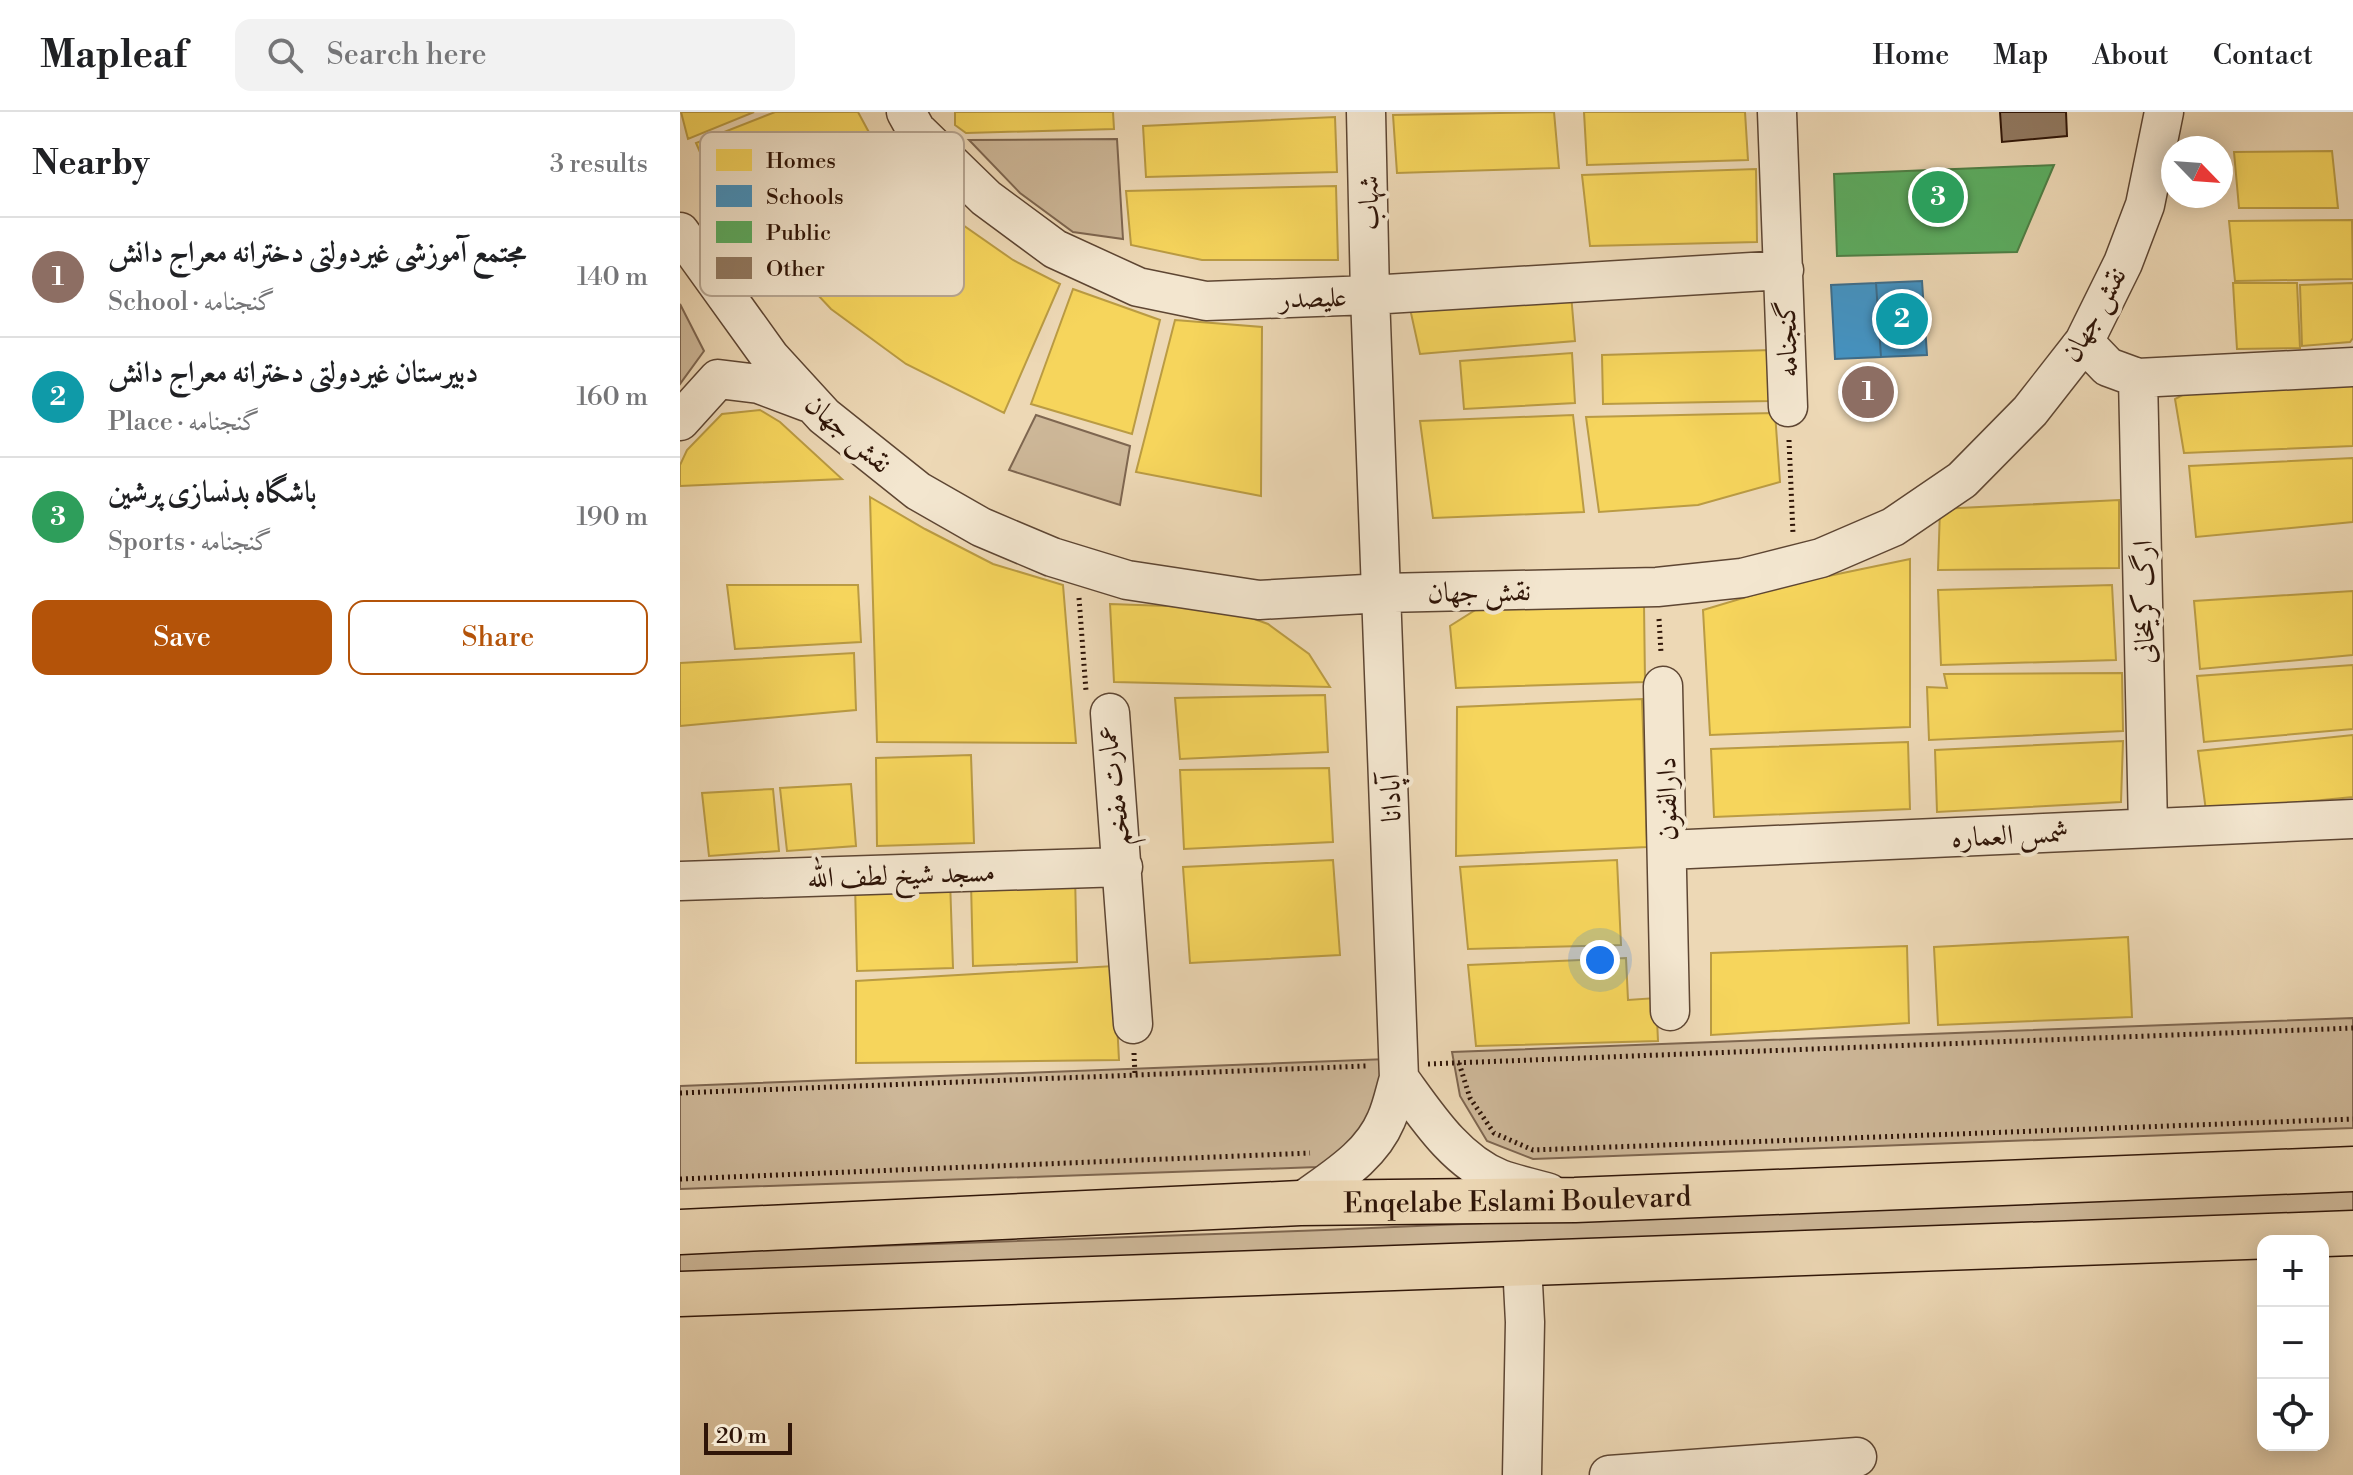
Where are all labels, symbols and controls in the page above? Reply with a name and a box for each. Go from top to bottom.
search box [235,19,795,91]
text: Mapleaf [40,32,187,79]
icon: search [263,33,307,77]
text: Search here [327,36,487,74]
text: Home [1873,38,1949,73]
text: Map [1993,38,2048,73]
text: About [2092,38,2169,73]
text: Contact [2213,38,2313,73]
legend [700,132,964,296]
north arrow [2161,136,2233,208]
text: Nearby [32,143,150,185]
text: 3 results [550,148,648,180]
text: Homes [766,148,836,175]
pin: 3 [1912,167,1964,227]
street label: شهاب [1352,175,1387,231]
text: Schools [766,184,844,211]
text: Public [766,220,831,247]
text: مجتمع آموزشی غیردولتی دخترانه معراج دانش [108,234,526,272]
text: Other [766,256,825,283]
text: 1 [52,261,64,293]
text: 140 m [577,261,648,293]
street label: نقش جهان [2054,261,2135,369]
street label: علیصدر [1276,280,1348,317]
text: School · گنجنامه [108,286,275,318]
pin: 2 [1876,289,1928,349]
street label: گنجنامه [1769,300,1806,378]
text: دبیرستان غیردولتی دخترانه معراج دانش [108,354,478,392]
pin: 1 [1842,362,1894,422]
text: 2 [50,381,66,413]
text: 160 m [577,381,648,413]
street label: نقش جهان [797,387,899,481]
text: Place · گنجنامه [108,406,260,438]
text: باشگاه بدنسازی پرشین [108,474,317,512]
text: 3 [50,501,66,533]
text: 190 m [577,501,648,533]
text: Sports · گنجنامه [108,526,272,558]
street label: ارگ کریمخانی [2126,540,2163,664]
street label: نقش جهان [1427,574,1531,611]
button: Save [32,600,332,675]
button: Share [348,600,648,675]
street label: عمارت مفخم [1090,722,1147,849]
street label: دارالفنون [1649,757,1686,841]
street label: آپادانا [1373,770,1412,823]
street label: شمس العماره [1950,815,2070,856]
street label: مسجد شیخ لطف الله [806,850,996,902]
your location [1580,940,1620,980]
street label: Enqelabe Eslami Boulevard [1343,1179,1692,1222]
map controls [2257,1235,2329,1451]
button: + [2257,1235,2329,1307]
button: − [2257,1307,2329,1379]
button: locate [2257,1379,2329,1451]
scale bar [704,1419,792,1455]
text: 20 m [716,1423,767,1450]

